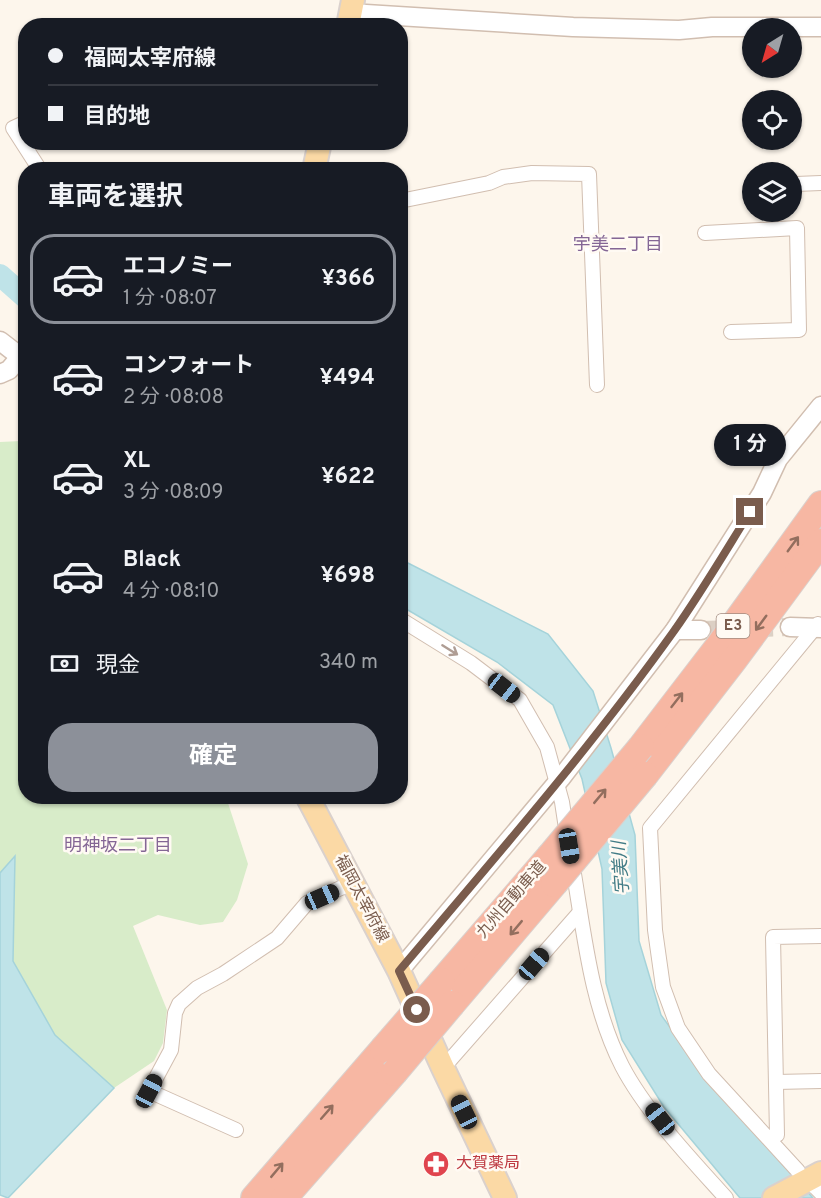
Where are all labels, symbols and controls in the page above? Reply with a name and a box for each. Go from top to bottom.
north arrow [742,18,802,78]
map controls [742,18,802,222]
text: 福岡太宰府線 [84,46,216,73]
button: locate [742,90,802,150]
text: 目的地 [84,104,150,131]
button: layers [742,162,802,222]
text: 車両を選択 [48,181,183,215]
district label: 宇美二丁目 [573,234,663,257]
icon: car [51,252,105,306]
text: エコノミー [123,254,233,281]
text: ¥366 [321,266,375,293]
text: 1 分 · 08:07 [123,286,217,312]
icon: car [51,351,105,405]
text: コンフォート [123,353,254,380]
text: ¥494 [320,365,375,392]
text: 2 分 · 08:08 [123,385,224,411]
callout: 1 分 [714,425,786,467]
text: 1 分 [734,432,767,458]
text: XL [123,448,150,475]
icon: car [51,450,105,504]
text: ¥622 [321,464,375,491]
text: 3 分 · 08:09 [123,480,223,506]
route end [736,498,763,525]
one-way arrow [787,536,799,552]
text: Black [123,547,181,574]
icon: car [51,549,105,603]
text: ¥698 [321,563,375,590]
text: 4 分 · 08:10 [123,579,219,605]
road number: E3 [716,614,750,638]
one-way arrow [755,615,768,631]
one-way arrow [441,644,458,656]
icon: cash [48,647,81,680]
text: 340 m [319,650,378,676]
text: 現金 [96,653,140,680]
car [484,670,524,706]
one-way arrow [670,693,683,709]
button: 確定 [48,723,378,792]
one-way arrow [593,788,606,804]
car [557,827,581,865]
district label: 明神坂二丁目 [64,835,172,858]
water label: 宇美川 [609,838,635,896]
street label: 福岡太宰府線 [330,852,392,946]
street label: 九州自動車道 [473,857,551,943]
car [302,881,342,913]
one-way arrow [509,920,523,935]
car [515,945,553,983]
route start [403,996,430,1023]
car [133,1071,165,1111]
car [448,1092,480,1132]
car [642,1099,678,1139]
one-way arrow [320,1105,334,1120]
pharmacy icon: 大賀薬局 [421,1149,451,1179]
place label: 大賀薬局 [456,1154,520,1174]
one-way arrow [270,1163,283,1179]

